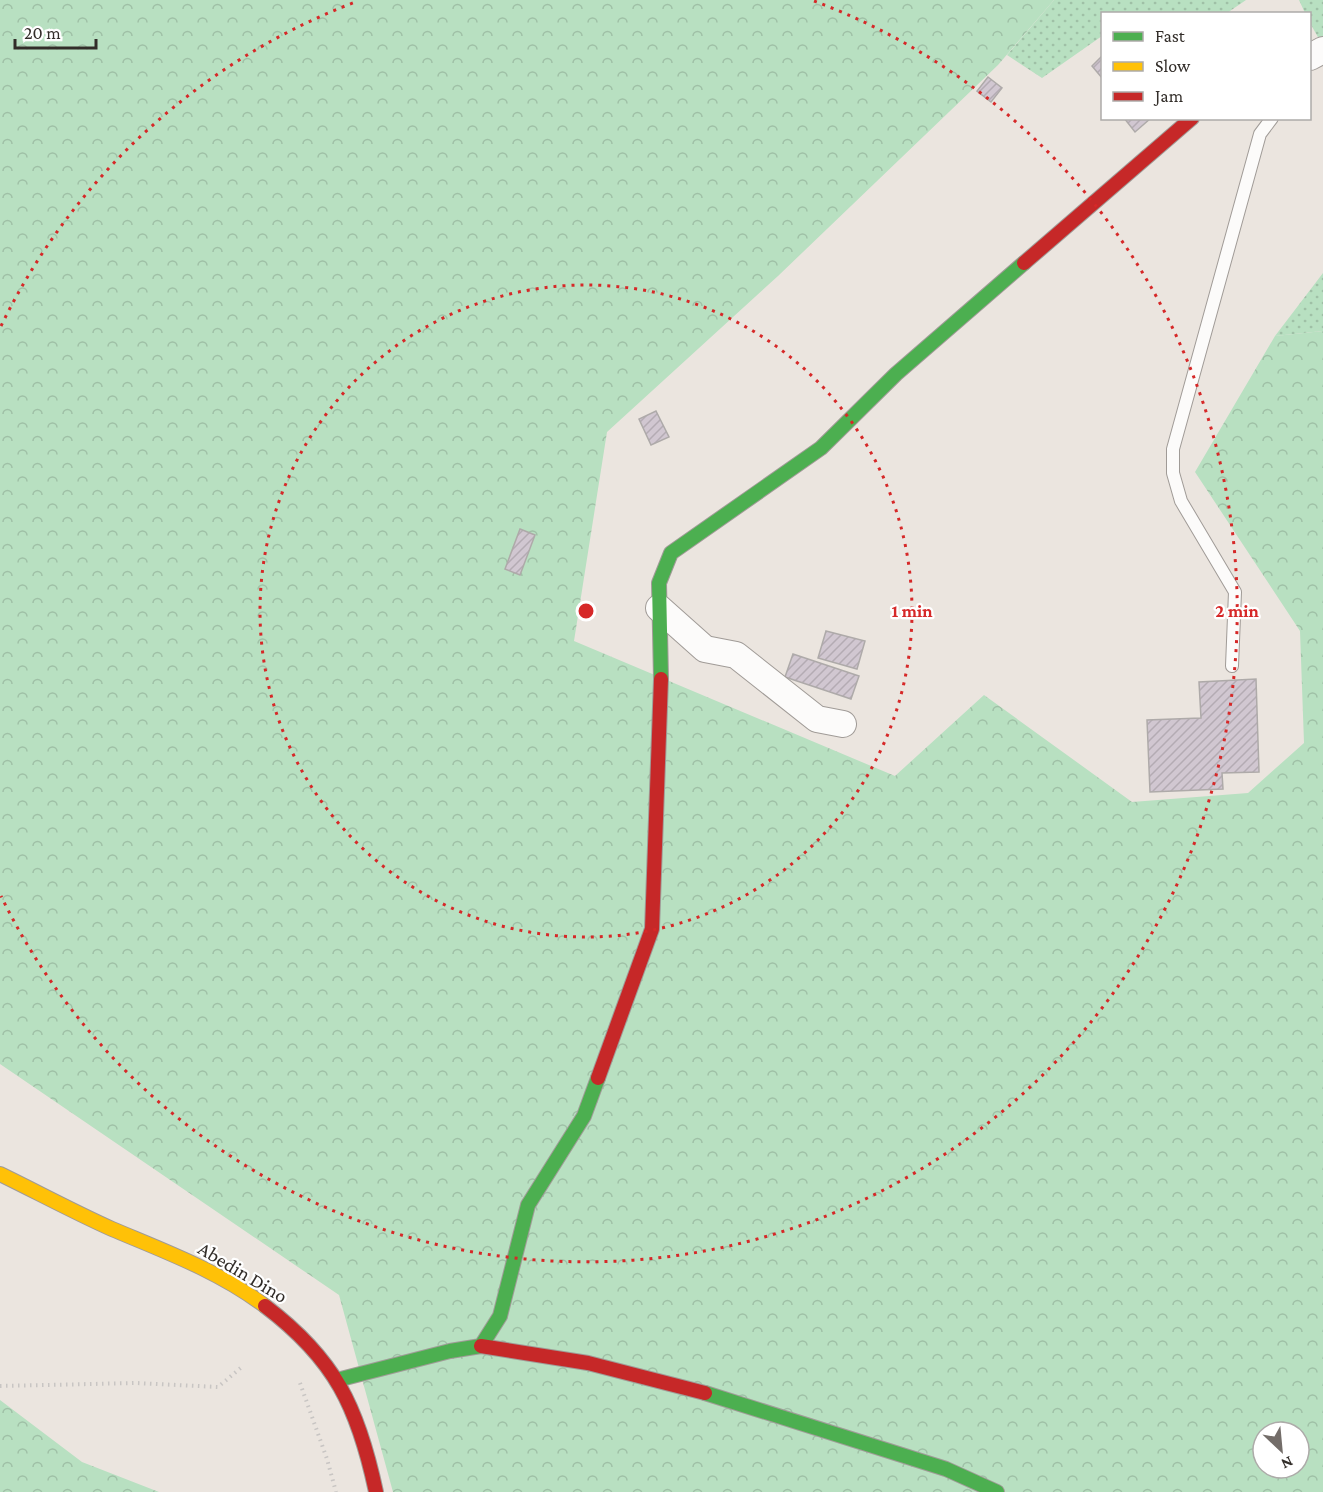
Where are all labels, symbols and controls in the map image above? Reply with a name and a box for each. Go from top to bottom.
scale bar [15,12,96,50]
legend [1101,12,1311,120]
text: 20 m [24,23,61,43]
text: Fast [1155,26,1186,46]
text: Slow [1155,56,1191,76]
text: Jam [1153,86,1184,106]
centre of rings [576,601,596,621]
text: 1 min [892,601,933,621]
text: 2 min [1215,601,1259,621]
street label: Abedin Dino [195,1237,292,1307]
north arrow [1251,1420,1311,1480]
text: N [1279,1453,1296,1473]

